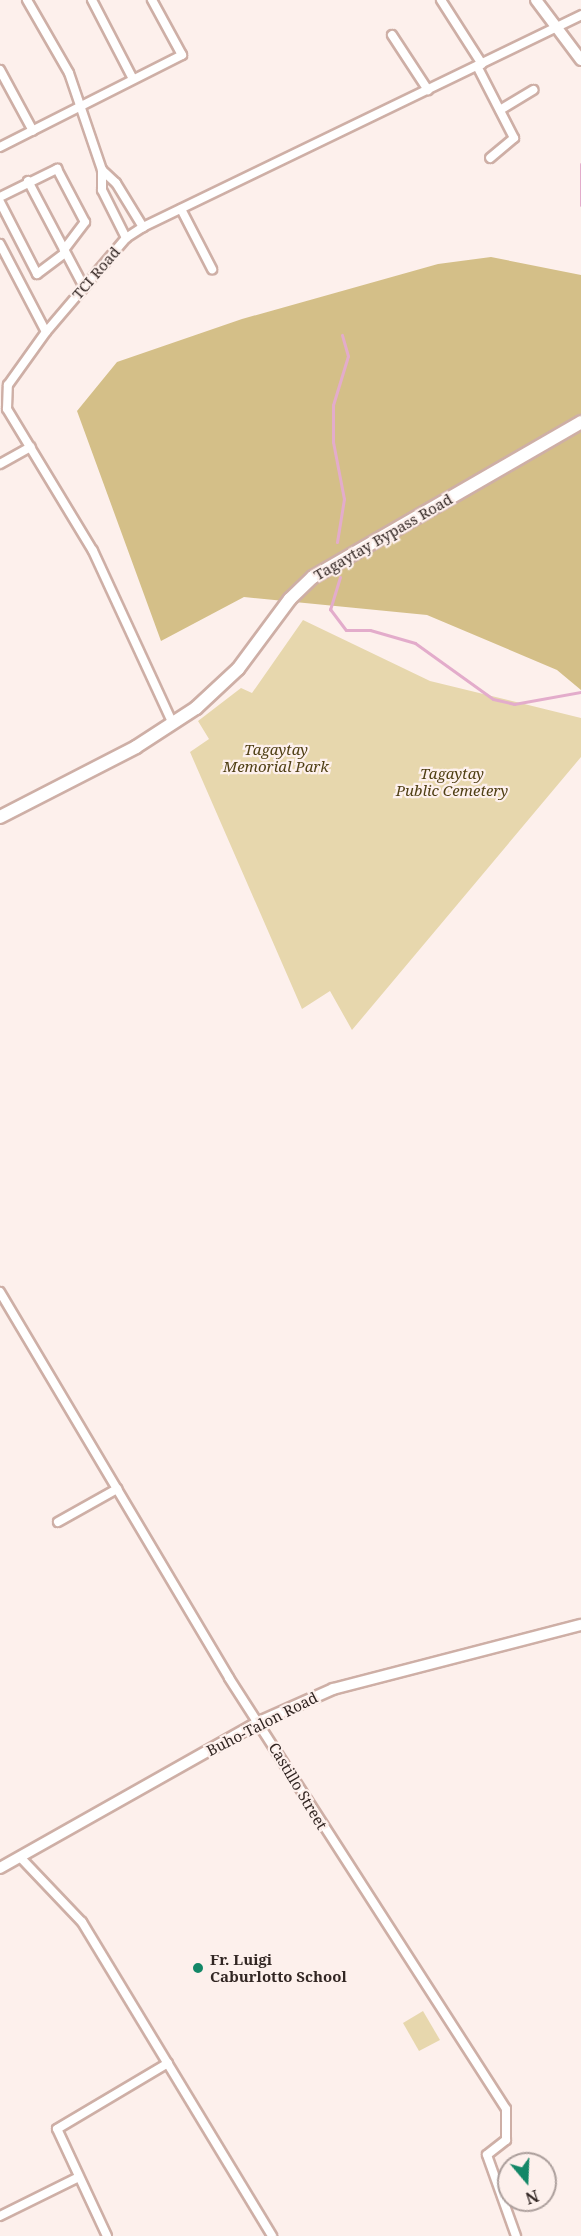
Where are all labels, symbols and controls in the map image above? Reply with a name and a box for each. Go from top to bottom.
street label: TCI Road [68,243,124,303]
street label: Tagaytay Bypass Road [311,490,455,584]
park label: Tagaytay Memorial Park [223,740,329,775]
park label: Tagaytay Public Cemetery [396,764,508,799]
street label: Buho-Talon Road [203,1688,321,1760]
street label: Castillo Street [265,1739,331,1833]
place label: Fr. Luigi Caburlotto School [210,1950,347,1985]
marker: Fr. Luigi Caburlotto School [191,1961,205,1975]
north arrow [497,2152,557,2212]
text: N [523,2185,542,2210]

